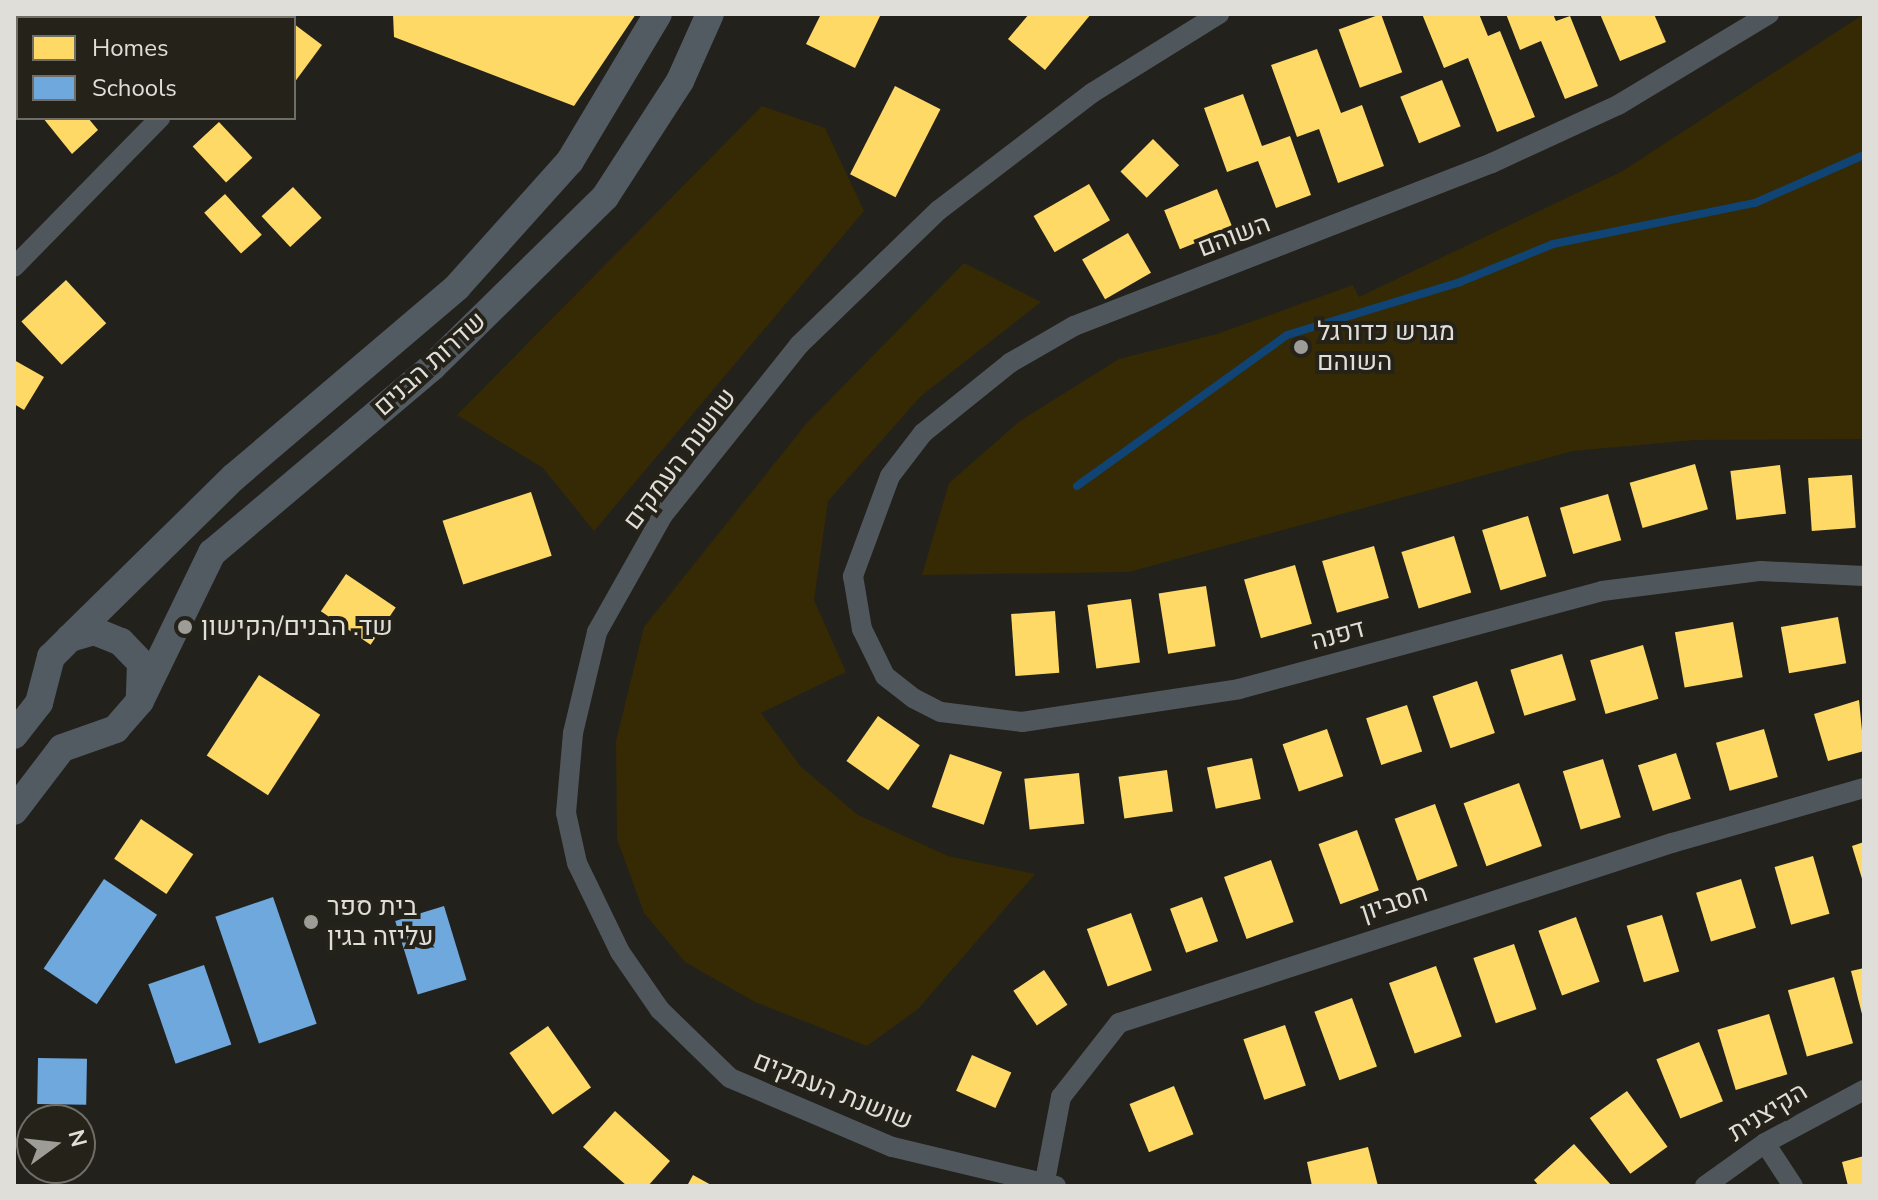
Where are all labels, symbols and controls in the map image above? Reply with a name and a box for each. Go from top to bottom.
legend [16,16,296,120]
text: Homes [92,32,168,64]
text: Schools [92,72,177,104]
street label: השוהם [1193,208,1275,264]
street label: שדרות הבנים [367,305,493,423]
place label: מגרש כדורגל השוהם [1317,316,1455,378]
marker: מגרש כדורגל השוהם [1292,338,1310,356]
street label: שושנת העמקים [617,382,743,536]
place label: שד. הבנים/הקישון [201,611,393,643]
street label: דפנה [1308,613,1368,657]
marker: שד. הבנים/הקישון [176,618,194,636]
street label: חסביון [1356,877,1432,929]
place label: בית ספר עליזה בגין [327,891,433,952]
marker: בית ספר עליזה בגין [302,913,320,931]
street label: שושנת העמקים [749,1045,917,1137]
street label: הקיצנית [1723,1076,1813,1148]
north arrow [16,1104,96,1184]
text: N [61,1126,94,1150]

